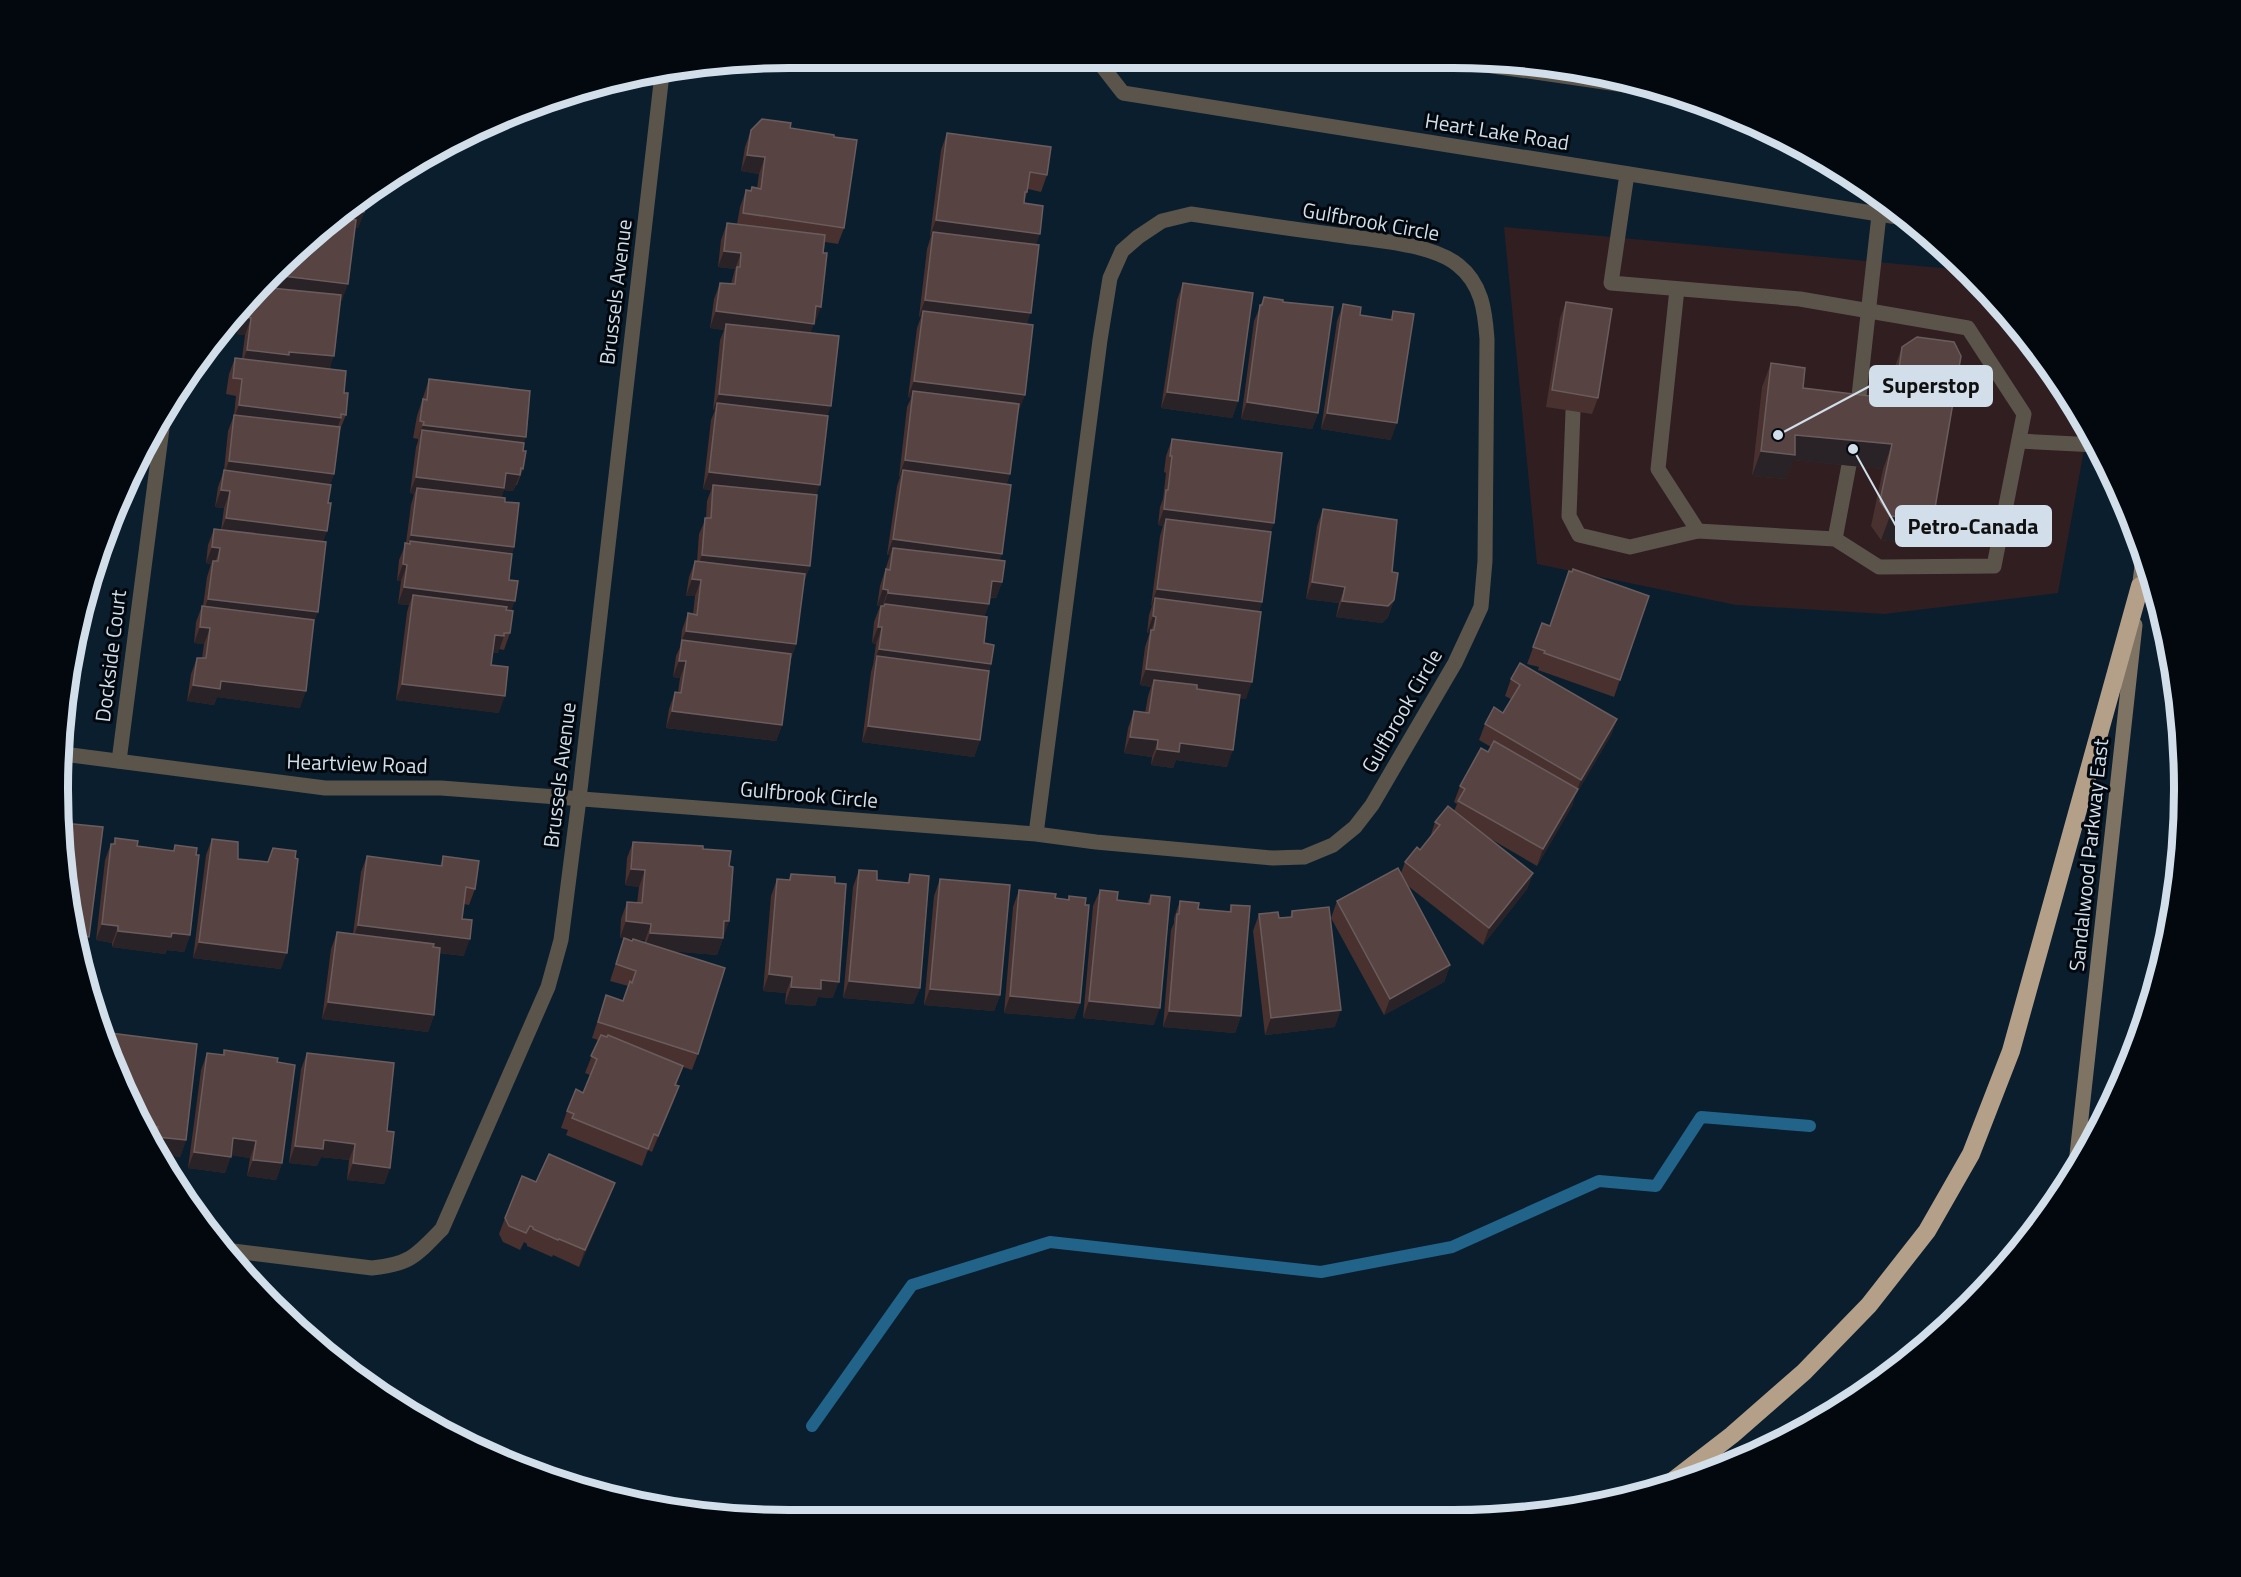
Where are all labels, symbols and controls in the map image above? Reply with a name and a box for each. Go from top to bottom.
street label: Heart Lake Road [1423,104,1572,158]
street label: Gulfbrook Circle [1300,193,1442,249]
street label: Brussels Avenue [590,217,640,366]
callout: Superstop [1870,366,1992,406]
text: Superstop [1882,368,1980,402]
callout: Petro-Canada [1896,506,2051,546]
text: Petro-Canada [1908,509,2038,543]
street label: Dockside Court [86,587,134,724]
street label: Gulfbrook Circle [1353,643,1450,778]
street label: Brussels Avenue [534,700,584,849]
street label: Sandalwood Parkway East [2060,736,2116,973]
street label: Heartview Road [286,745,428,781]
street label: Gulfbrook Circle [739,772,879,816]

